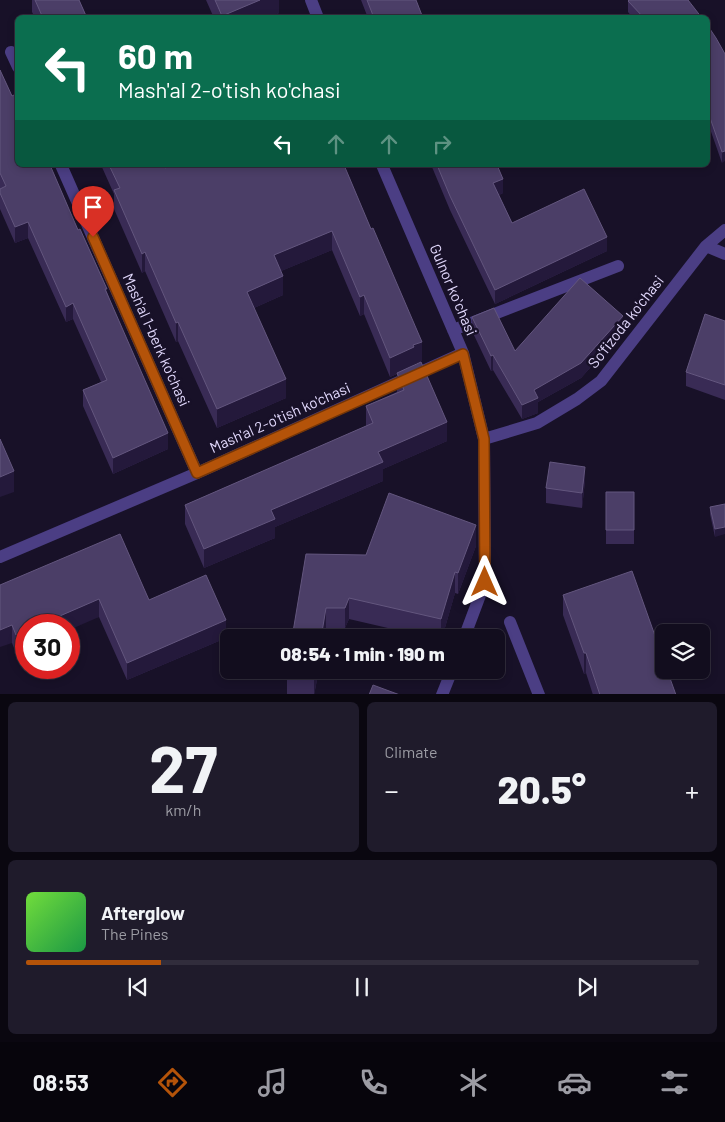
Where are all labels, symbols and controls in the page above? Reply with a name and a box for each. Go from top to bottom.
text: 60 m [118,34,193,76]
icon: left [35,35,100,100]
text: Mash'al 2-o'tish ko'chasi [118,76,341,102]
icon: left [269,130,297,158]
icon: ahead [322,130,350,158]
icon: ahead [375,130,403,158]
icon: right [428,130,456,158]
pin [72,186,114,237]
icon: arrive [79,193,107,221]
street label: Gulnor koʻchasi [427,241,481,338]
street label: Mash'al 1-berk ko'chasi [120,270,194,409]
street label: So'fizoda ko'chasi [583,271,667,371]
street label: Mash'al 2-o'tish ko'chasi [207,378,353,456]
position arrow [458,555,510,607]
speed limit sign: 30 [15,614,80,679]
map controls [655,624,710,679]
button: layers [655,624,710,679]
text: 08:54 · 1 min · 190 m [280,642,445,665]
text: 27 [149,728,218,806]
text: Climate [385,742,437,761]
text: 20.5° [498,766,586,812]
text: − [385,773,399,807]
text: + [685,773,699,807]
text: km/h [165,800,201,819]
text: Afterglow [101,901,185,924]
text: The Pines [101,924,169,943]
icon: previous [124,973,152,1001]
icon: pause [348,973,376,1001]
icon: next [573,973,601,1001]
icon: directions [155,1065,190,1100]
icon: music [255,1065,290,1100]
icon: phone [356,1065,391,1100]
icon: climate [456,1065,491,1100]
icon: car [557,1065,592,1100]
icon: filters [657,1065,692,1100]
text: 08:53 [33,1069,89,1095]

